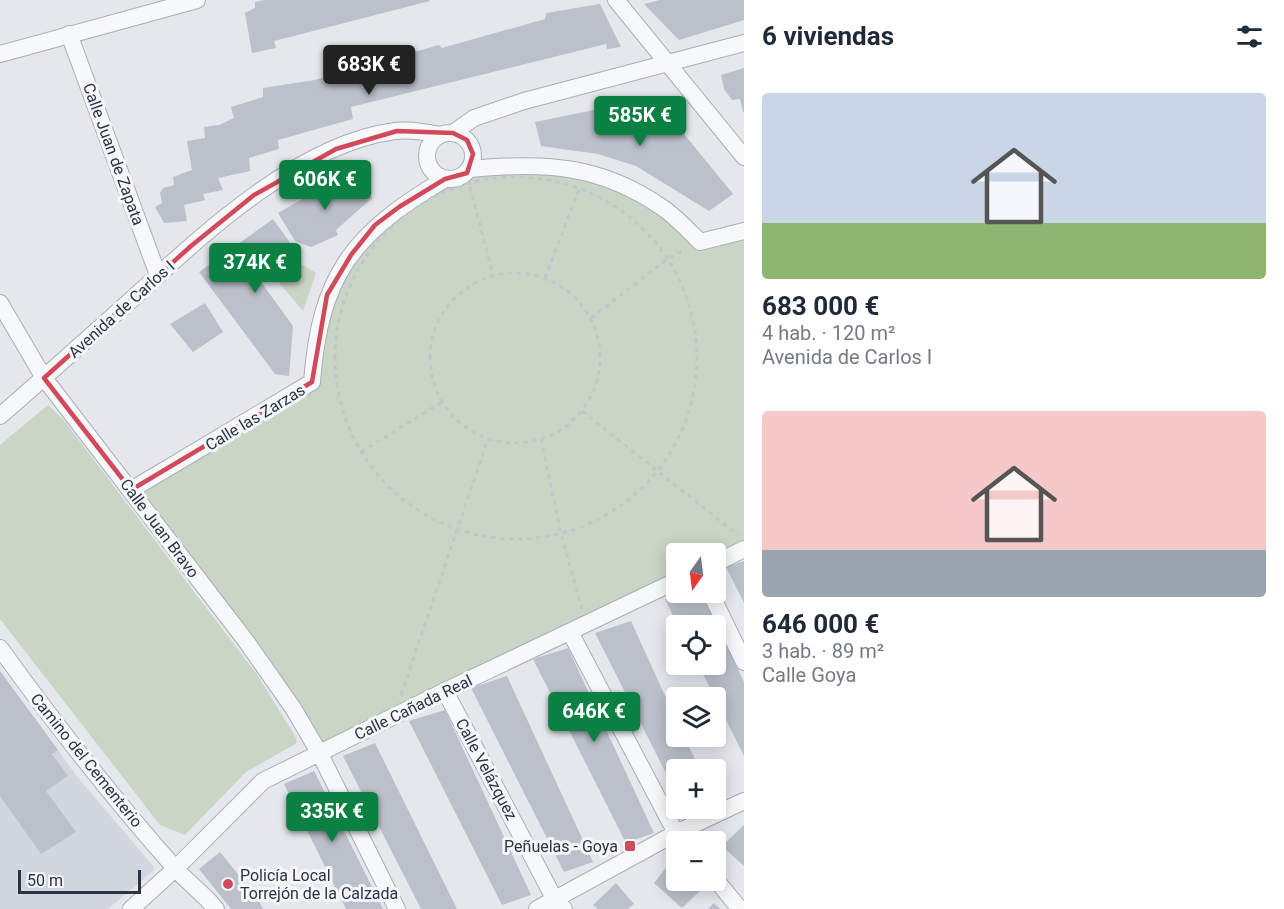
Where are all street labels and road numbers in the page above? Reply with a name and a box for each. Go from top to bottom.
street label: Calle Juan de Zapata [79,80,148,228]
street label: Avenida de Carlos I [64,257,178,362]
street label: Calle las Zarzas [202,380,308,455]
street label: Calle Juan Bravo [116,475,203,582]
street label: Calle Cañada Real [351,671,475,744]
street label: Camino del Cementerio [27,690,146,831]
street label: Calle Velázquez [452,715,521,823]

